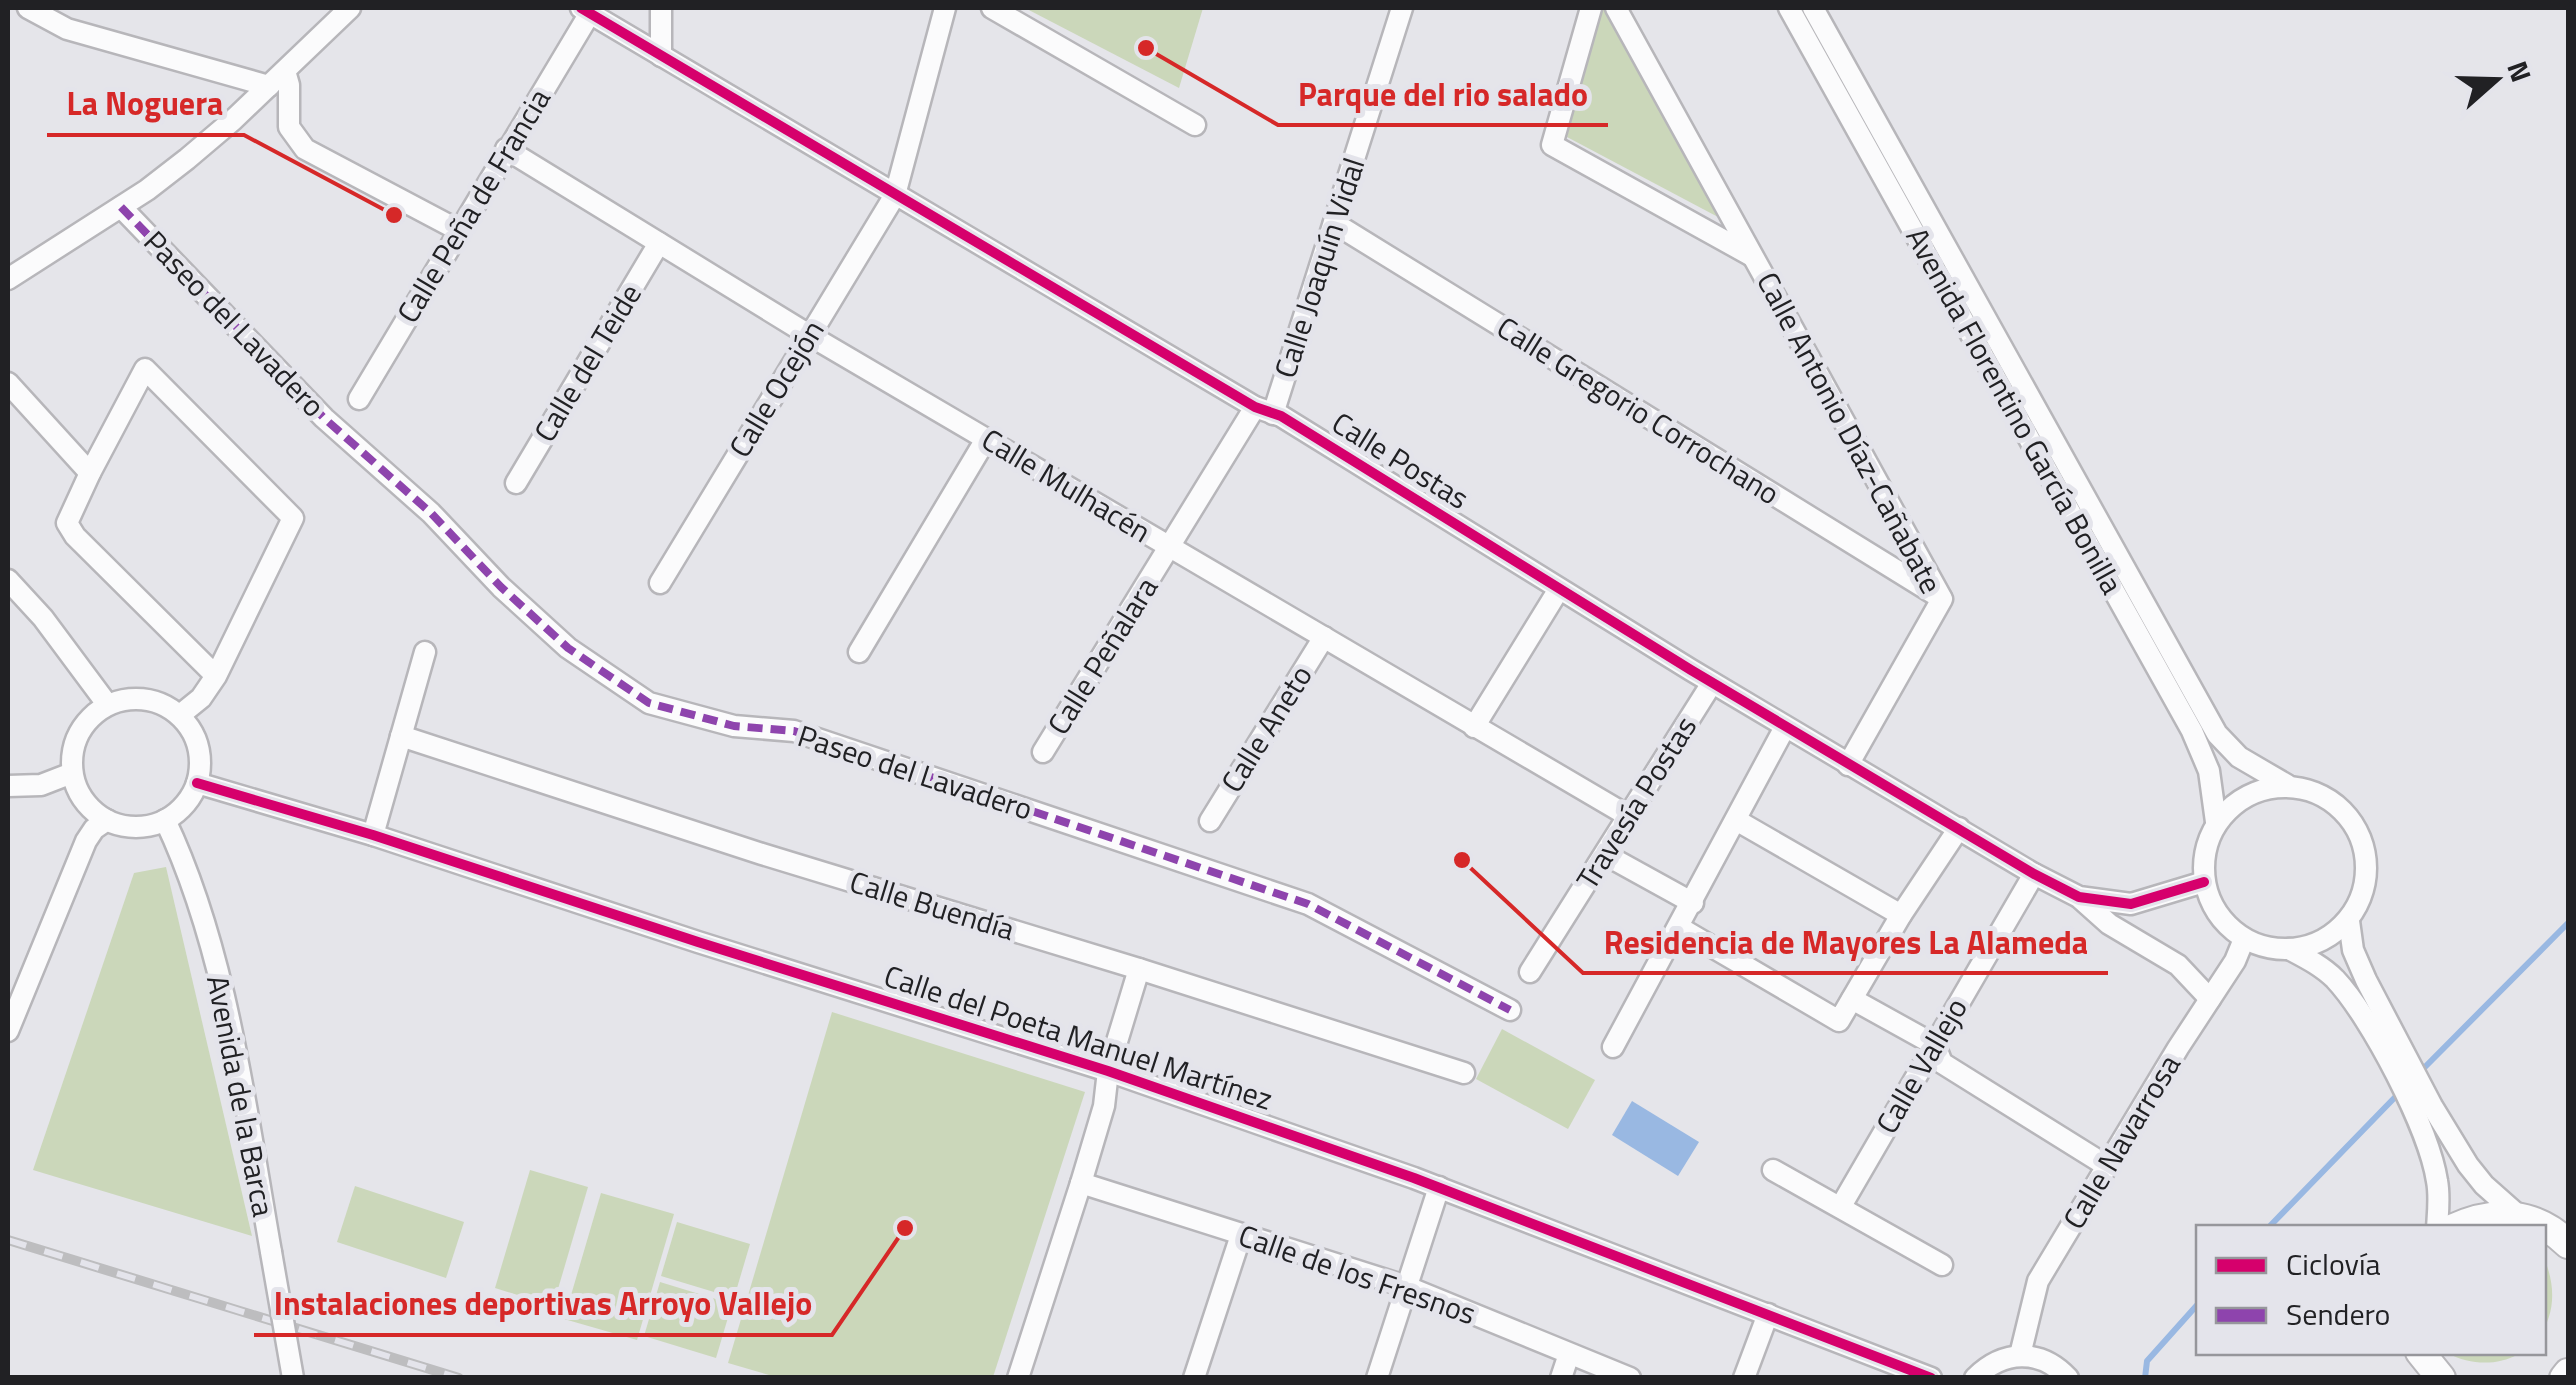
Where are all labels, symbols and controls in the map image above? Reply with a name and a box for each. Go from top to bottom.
north arrow [2446,30,2546,130]
text: N [2496,55,2543,88]
callout: Parque del rio salado [1278,63,1608,125]
text: Parque del rio salado [1298,70,1588,118]
callout: La Noguera [47,73,244,135]
text: La Noguera [67,79,223,127]
street label: Calle Peña de Francia [385,79,561,332]
street label: Calle Joaquín Vidal [1262,152,1376,384]
street label: Avenida Florentino García Bonilla [1895,219,2135,602]
street label: Paseo del Lavadero [133,220,336,427]
street label: Calle Antonio Díaz-Cañabate [1746,264,1954,601]
street label: Calle del Teide [522,275,653,450]
street label: Calle Gregorio Corrochano [1488,304,1789,516]
street label: Calle Ocejón [717,311,835,466]
street label: Calle Postas [1323,400,1478,520]
street label: Calle Mulhacén [973,416,1160,554]
street label: Calle Peñalara [1035,568,1169,743]
street label: Calle Aneto [1209,656,1323,801]
street label: Travesía Postas [1564,707,1708,898]
street label: Paseo del Lavadero [792,712,1039,832]
street label: Calle Buendía [844,858,1020,952]
callout: Residencia de Mayores La Alameda [1583,911,2108,973]
text: Residencia de Mayores La Alameda [1604,918,2088,966]
street label: Calle del Poeta Manuel Martínez [878,952,1278,1122]
street label: Avenida de la Barca [195,971,287,1220]
street label: Calle Vallejo [1864,989,1979,1142]
street label: Calle Navarrosa [2051,1045,2191,1238]
street label: Calle de los Fresnos [1233,1212,1482,1336]
legend [2196,1225,2546,1355]
text: Ciclovía [2286,1241,2381,1287]
callout: Instalaciones deportivas Arroyo Vallejo [254,1273,832,1335]
text: Instalaciones deportivas Arroyo Vallejo [274,1279,812,1327]
text: Sendero [2286,1291,2390,1337]

